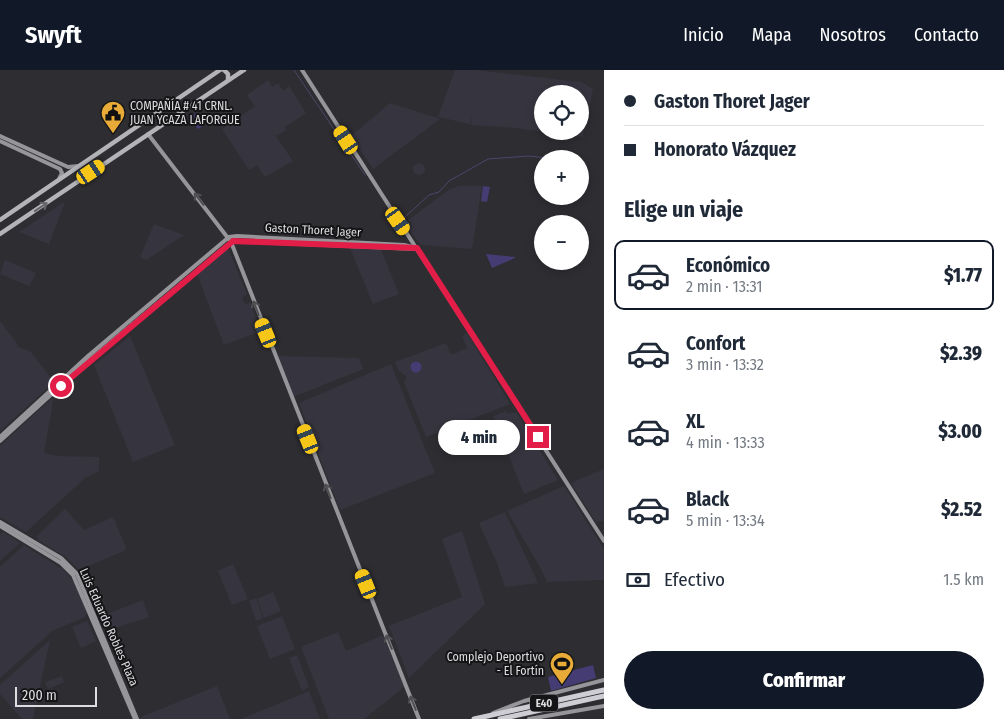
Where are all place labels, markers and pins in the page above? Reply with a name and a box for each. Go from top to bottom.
place label: COMPAÑÍA # 41 CRNL. JUAN YCAZA LAFORGUE [130,98,240,127]
public building icon: COMPAÑÍA # 41 CRNL. JUAN YCAZA LAFORGUE [100,100,126,134]
place label: Complejo Deportivo - El Fortín [447,650,544,678]
sports icon: Complejo Deportivo - El Fortín [549,651,575,685]

